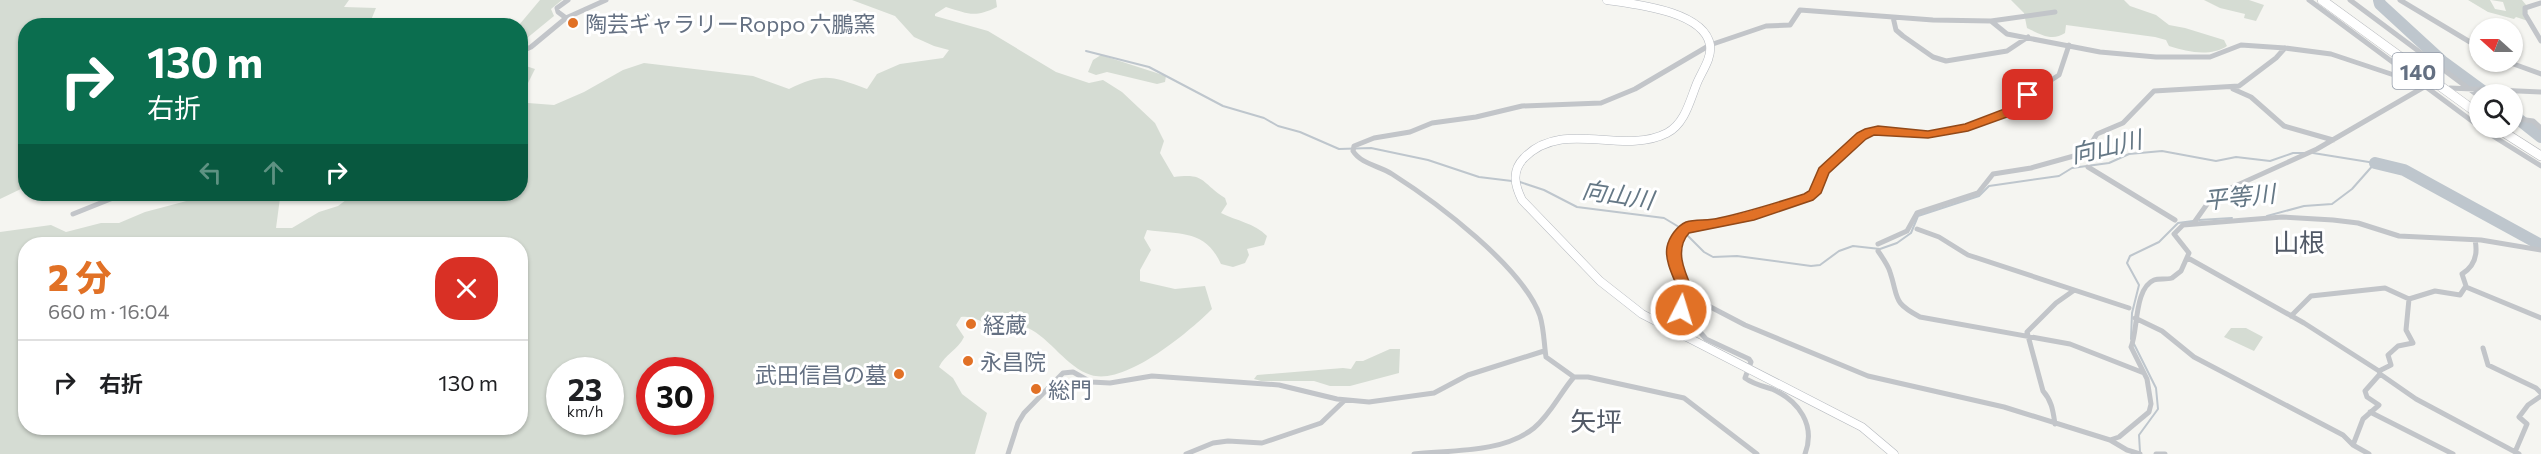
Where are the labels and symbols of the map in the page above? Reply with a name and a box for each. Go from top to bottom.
place label: 陶芸ギャラリーRoppo 六鵬窯 [585,10,876,37]
marker: 陶芸ギャラリーRoppo 六鵬窯 [566,16,580,30]
north arrow [2469,18,2523,72]
road number: 140 [2392,53,2444,89]
pin [2002,69,2053,120]
water label: 向山川 [2068,123,2147,168]
water label: 向山川 [1580,174,1659,214]
water label: 平等川 [2202,178,2279,214]
district label: 山根 [2273,226,2325,257]
position arrow [1649,278,1713,342]
place label: 経蔵 [983,311,1027,338]
marker: 経蔵 [964,317,978,331]
place label: 永昌院 [980,348,1046,375]
marker: 永昌院 [961,354,975,368]
speed limit sign: 30 [636,357,714,435]
place label: 武田信昌の墓 [755,361,887,388]
marker: 武田信昌の墓 [892,367,906,381]
place label: 総門 [1048,376,1092,403]
marker: 総門 [1029,382,1043,396]
district label: 矢坪 [1570,405,1622,436]

